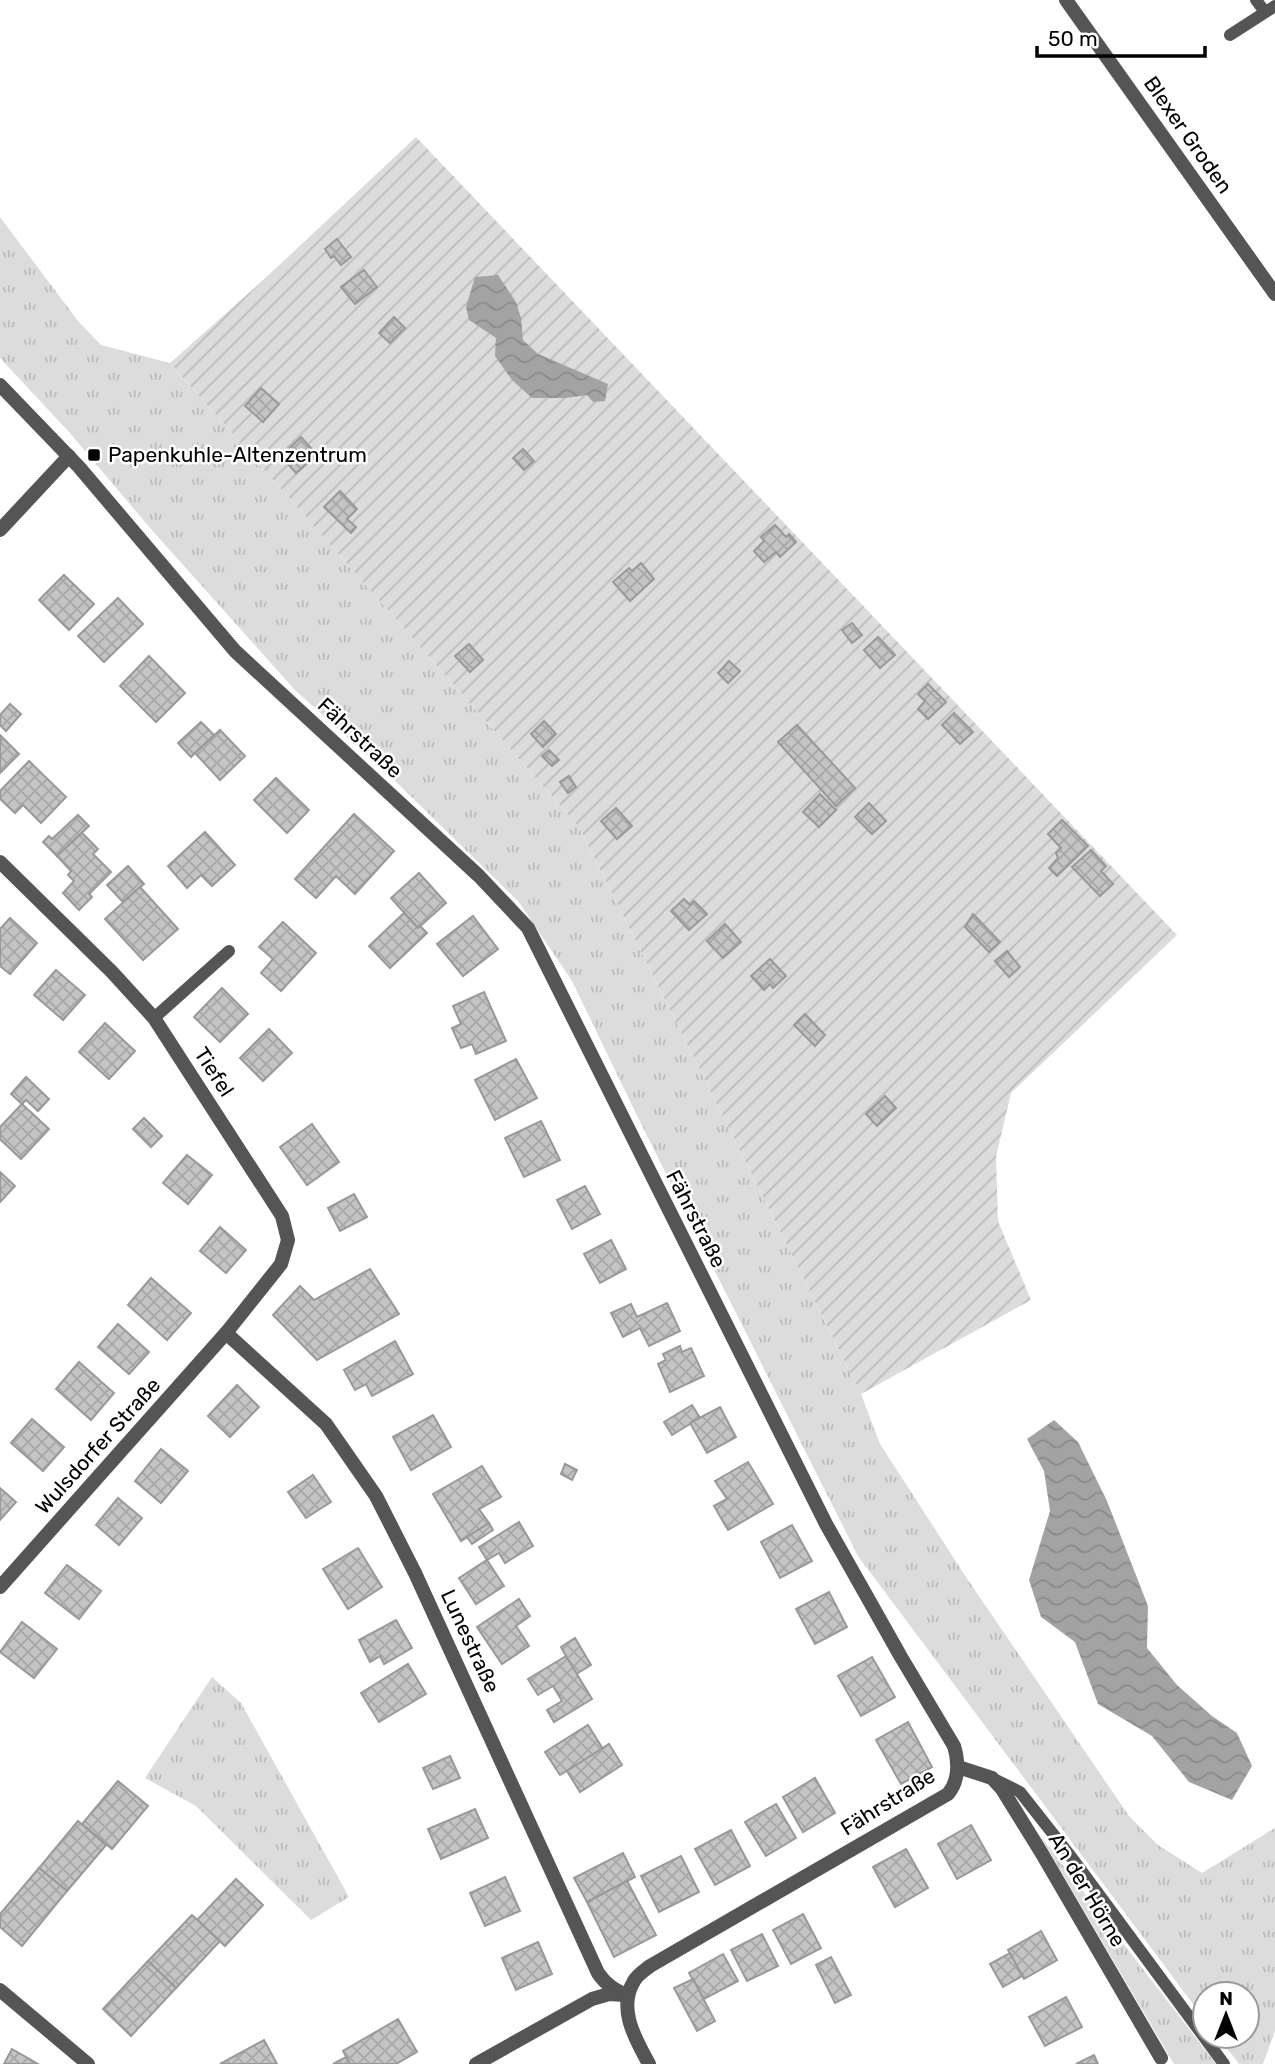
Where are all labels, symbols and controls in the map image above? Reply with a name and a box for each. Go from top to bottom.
scale bar [1037,14,1205,58]
text: 50 m [1048,26,1098,51]
street label: Blexer Groden [1139,71,1238,198]
place label: Papenkuhle-Altenzentrum [108,442,367,467]
marker: Papenkuhle-Altenzentrum [86,447,102,463]
street label: Fährstraße [313,692,408,783]
street label: Tiefel [189,1042,239,1101]
street label: Fährstraße [661,1166,732,1272]
street label: Wulsdorfer Straße [30,1372,165,1519]
street label: Lunestraße [436,1585,505,1696]
street label: Fährstraße [836,1763,940,1840]
street label: An der Hörne [1044,1828,1131,1951]
north arrow [1191,1980,1261,2050]
text: N [1219,1987,1233,2010]

